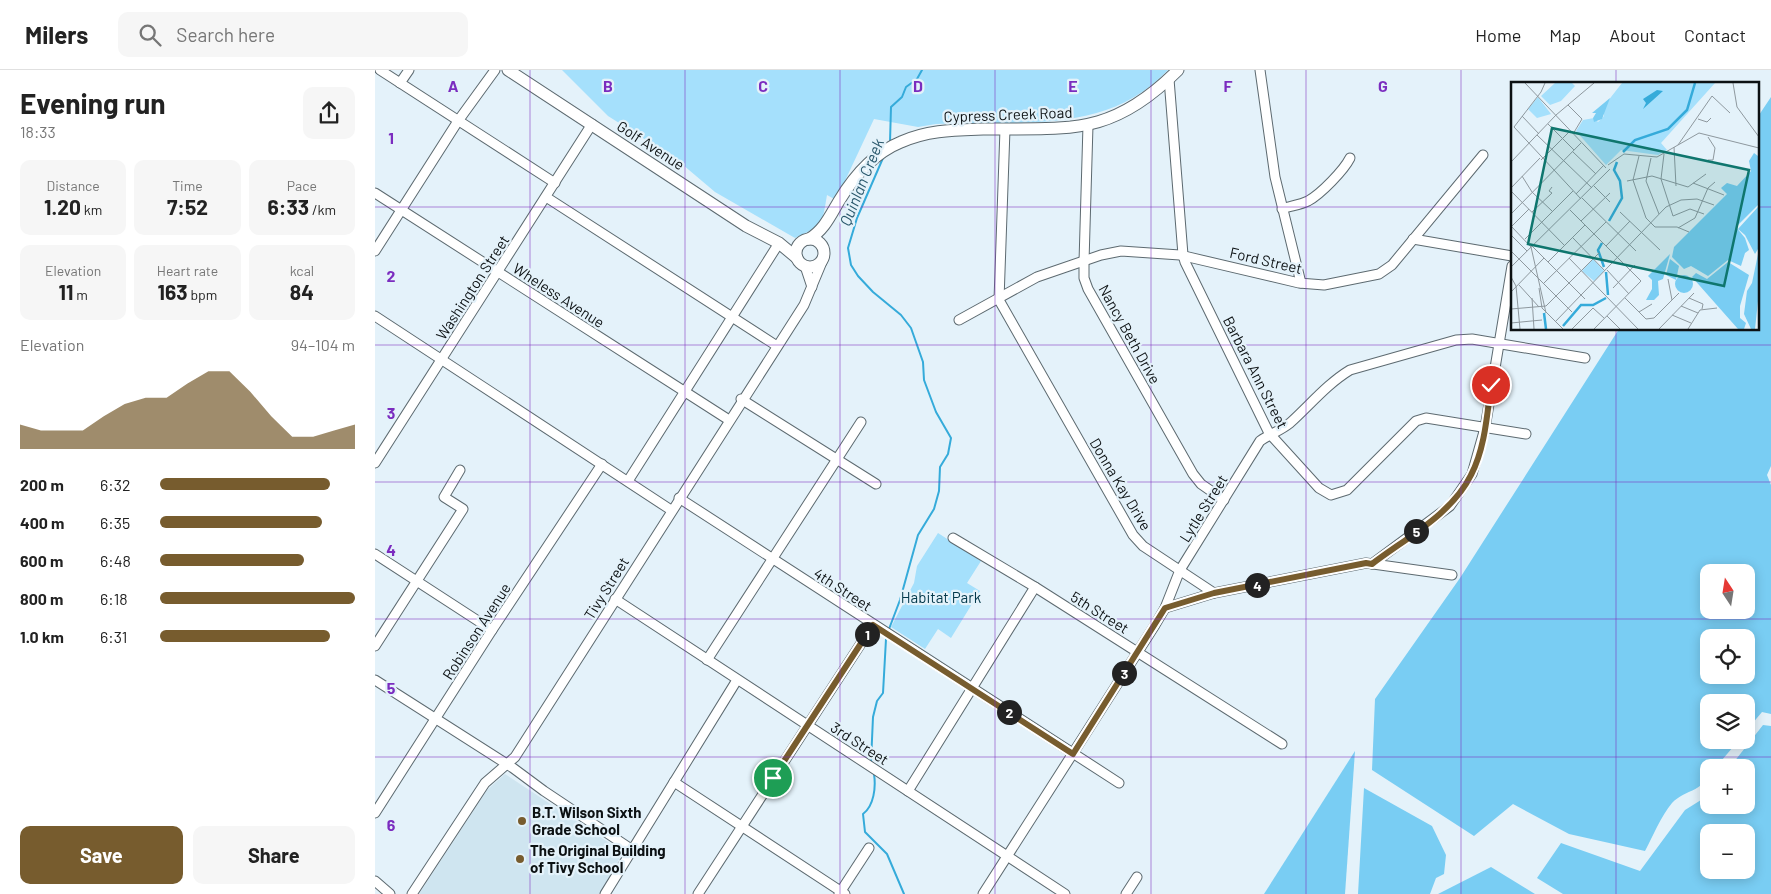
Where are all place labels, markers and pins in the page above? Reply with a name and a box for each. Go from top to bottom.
pin [1470,364,1512,406]
pin: 5 [1403,518,1429,544]
pin: 4 [1245,572,1269,598]
pin: 1 [855,622,879,646]
pin: 3 [1111,660,1137,686]
pin: 2 [997,700,1021,724]
pin [752,757,794,799]
place label: B.T. Wilson Sixth Grade School [532,803,641,838]
marker: B.T. Wilson Sixth Grade School [516,815,528,827]
place label: The Original Building of Tivy School [530,841,666,876]
marker: The Original Building of Tivy School [514,853,526,865]

